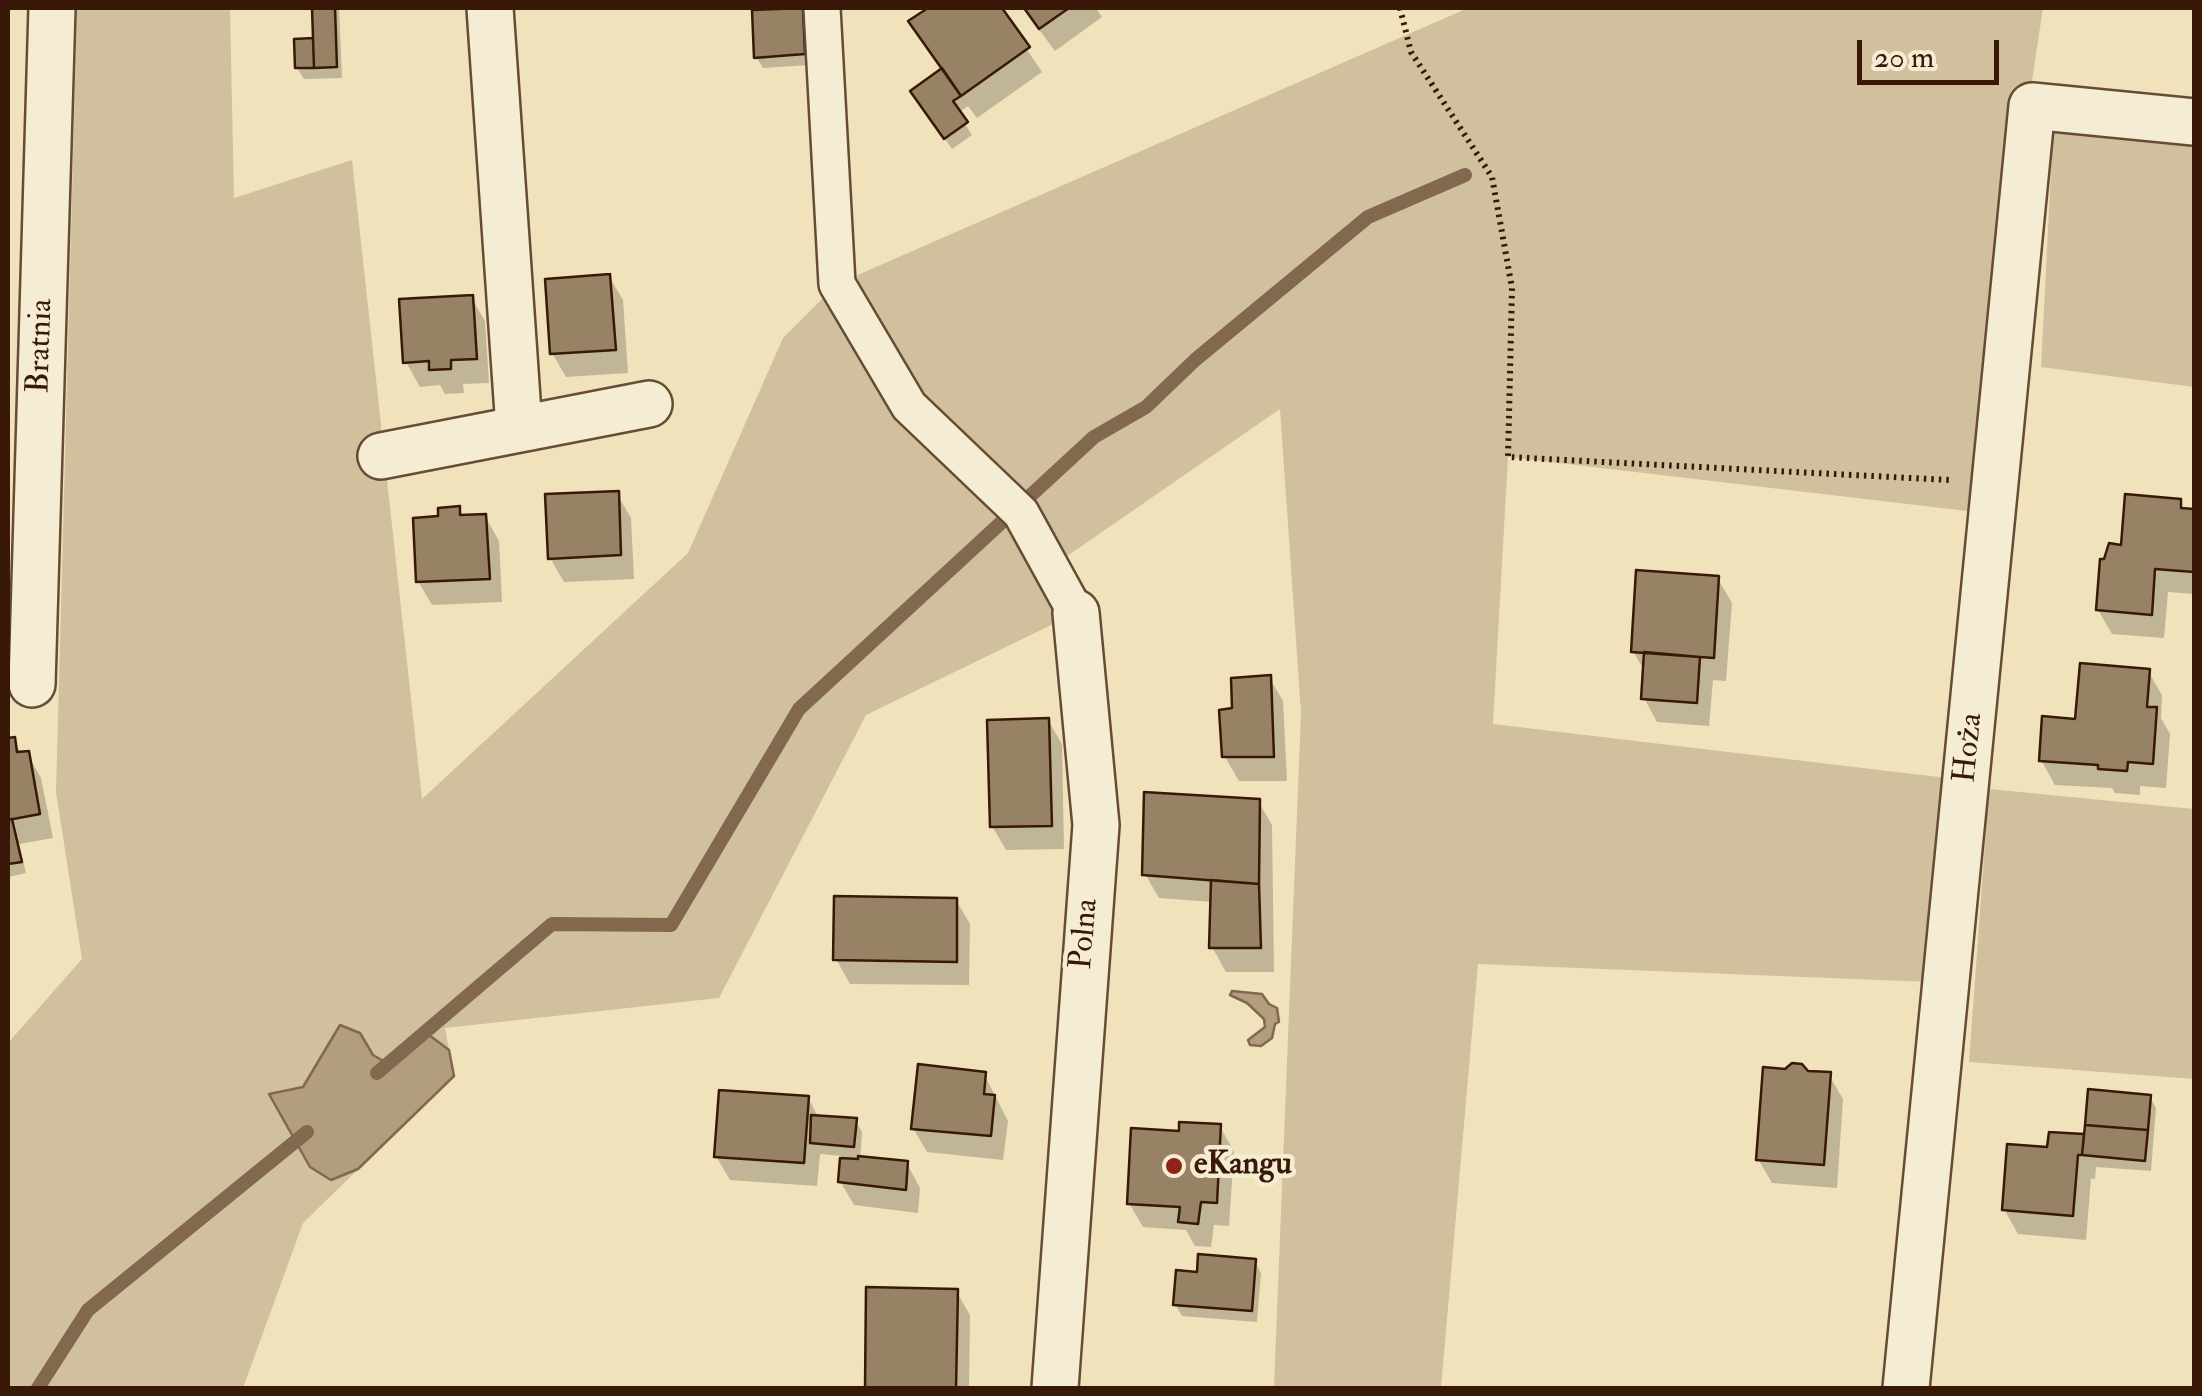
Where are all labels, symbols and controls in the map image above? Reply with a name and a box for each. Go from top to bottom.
scale bar [1862,20,2004,82]
text: 20 m [1874,39,1934,76]
street label: Bratnia [21,298,63,394]
street label: Hoża [1947,711,1993,785]
street label: Polna [1064,897,1108,971]
place label: eKangu [1194,1147,1292,1185]
marker: eKangu [1163,1155,1185,1177]

